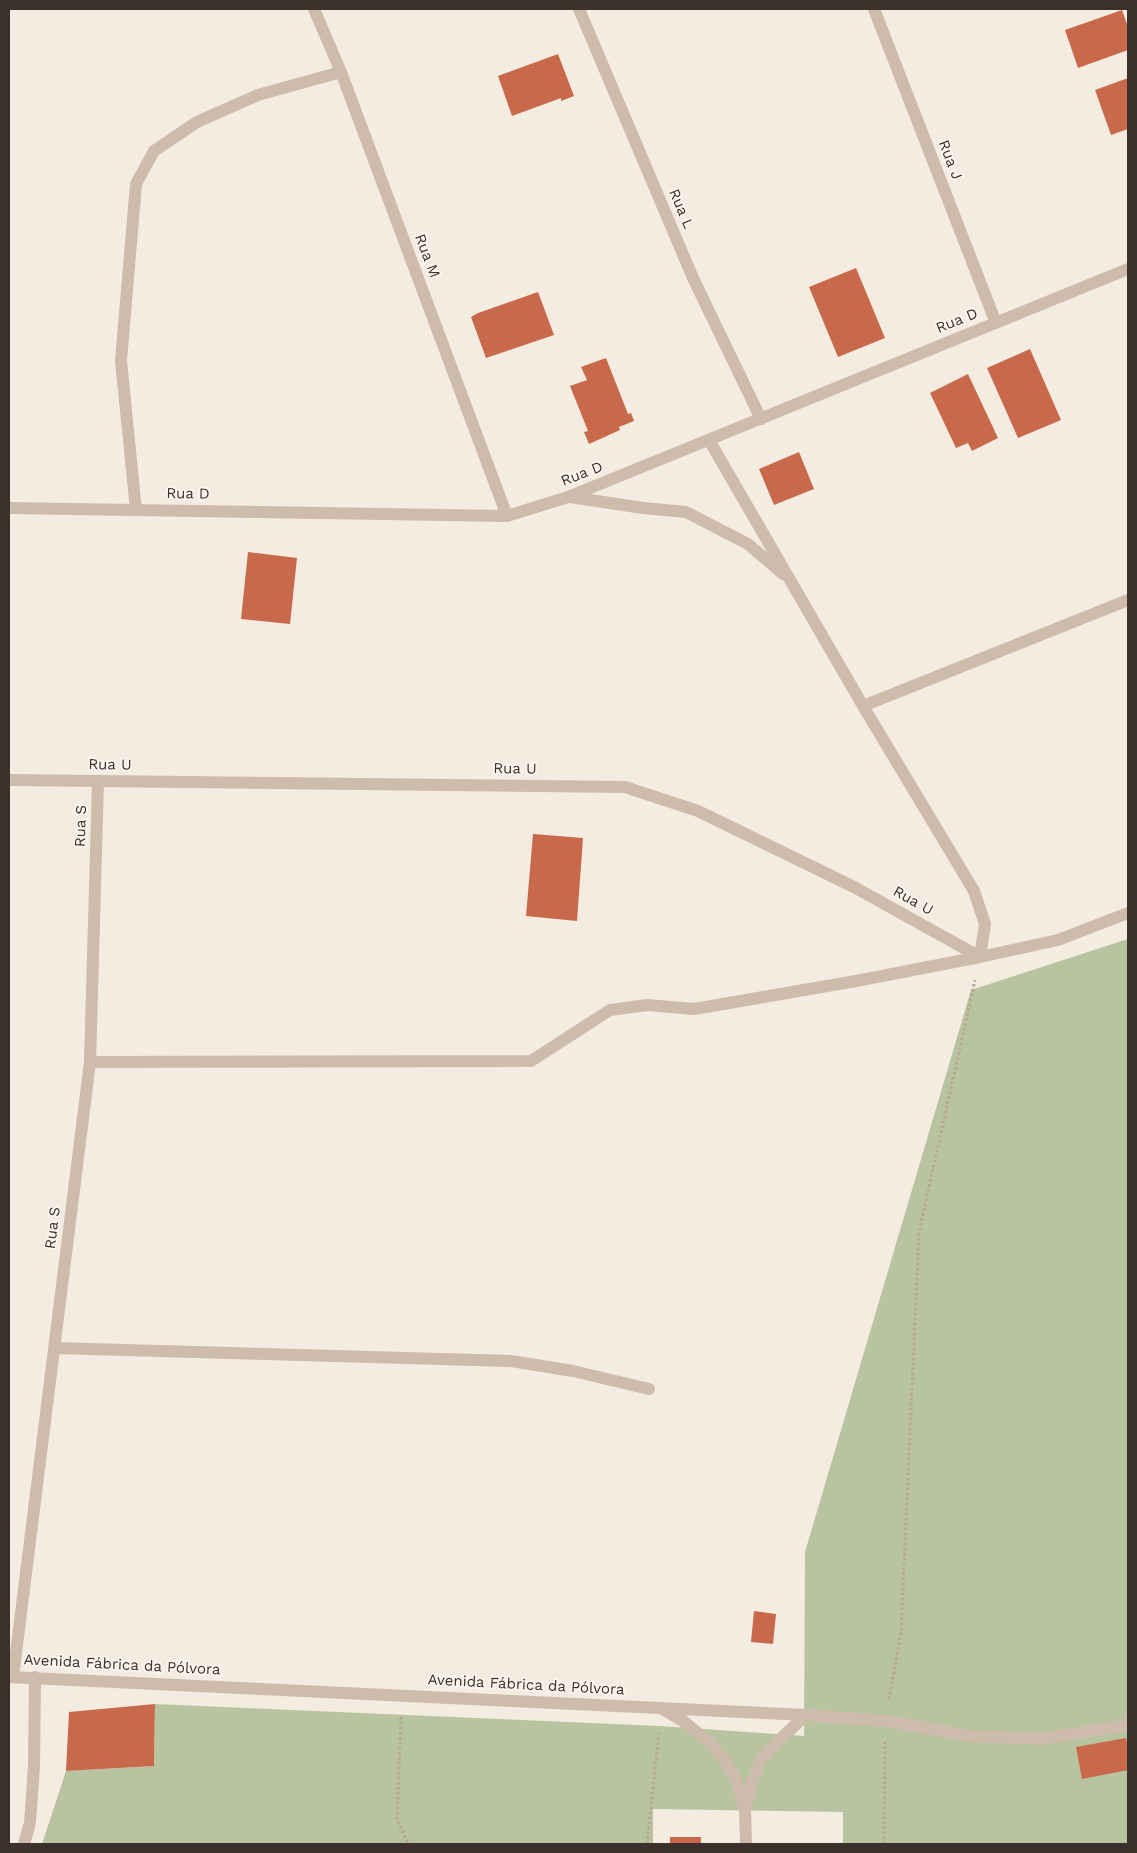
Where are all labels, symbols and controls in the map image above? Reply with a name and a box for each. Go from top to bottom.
street label: Rua J [934,138,966,182]
street label: Rua L [665,186,697,232]
street label: Rua M [410,232,444,280]
street label: Rua D [933,305,981,337]
street label: Rua D [558,458,606,490]
street label: Rua D [166,485,210,503]
street label: Rua U [88,756,132,774]
street label: Rua U [493,760,537,778]
street label: Rua S [71,805,91,847]
street label: Rua U [890,883,936,919]
street label: Rua S [41,1206,65,1250]
street label: Avenida Fábrica da Pólvora [23,1651,221,1679]
street label: Avenida Fábrica da Pólvora [427,1671,625,1699]

